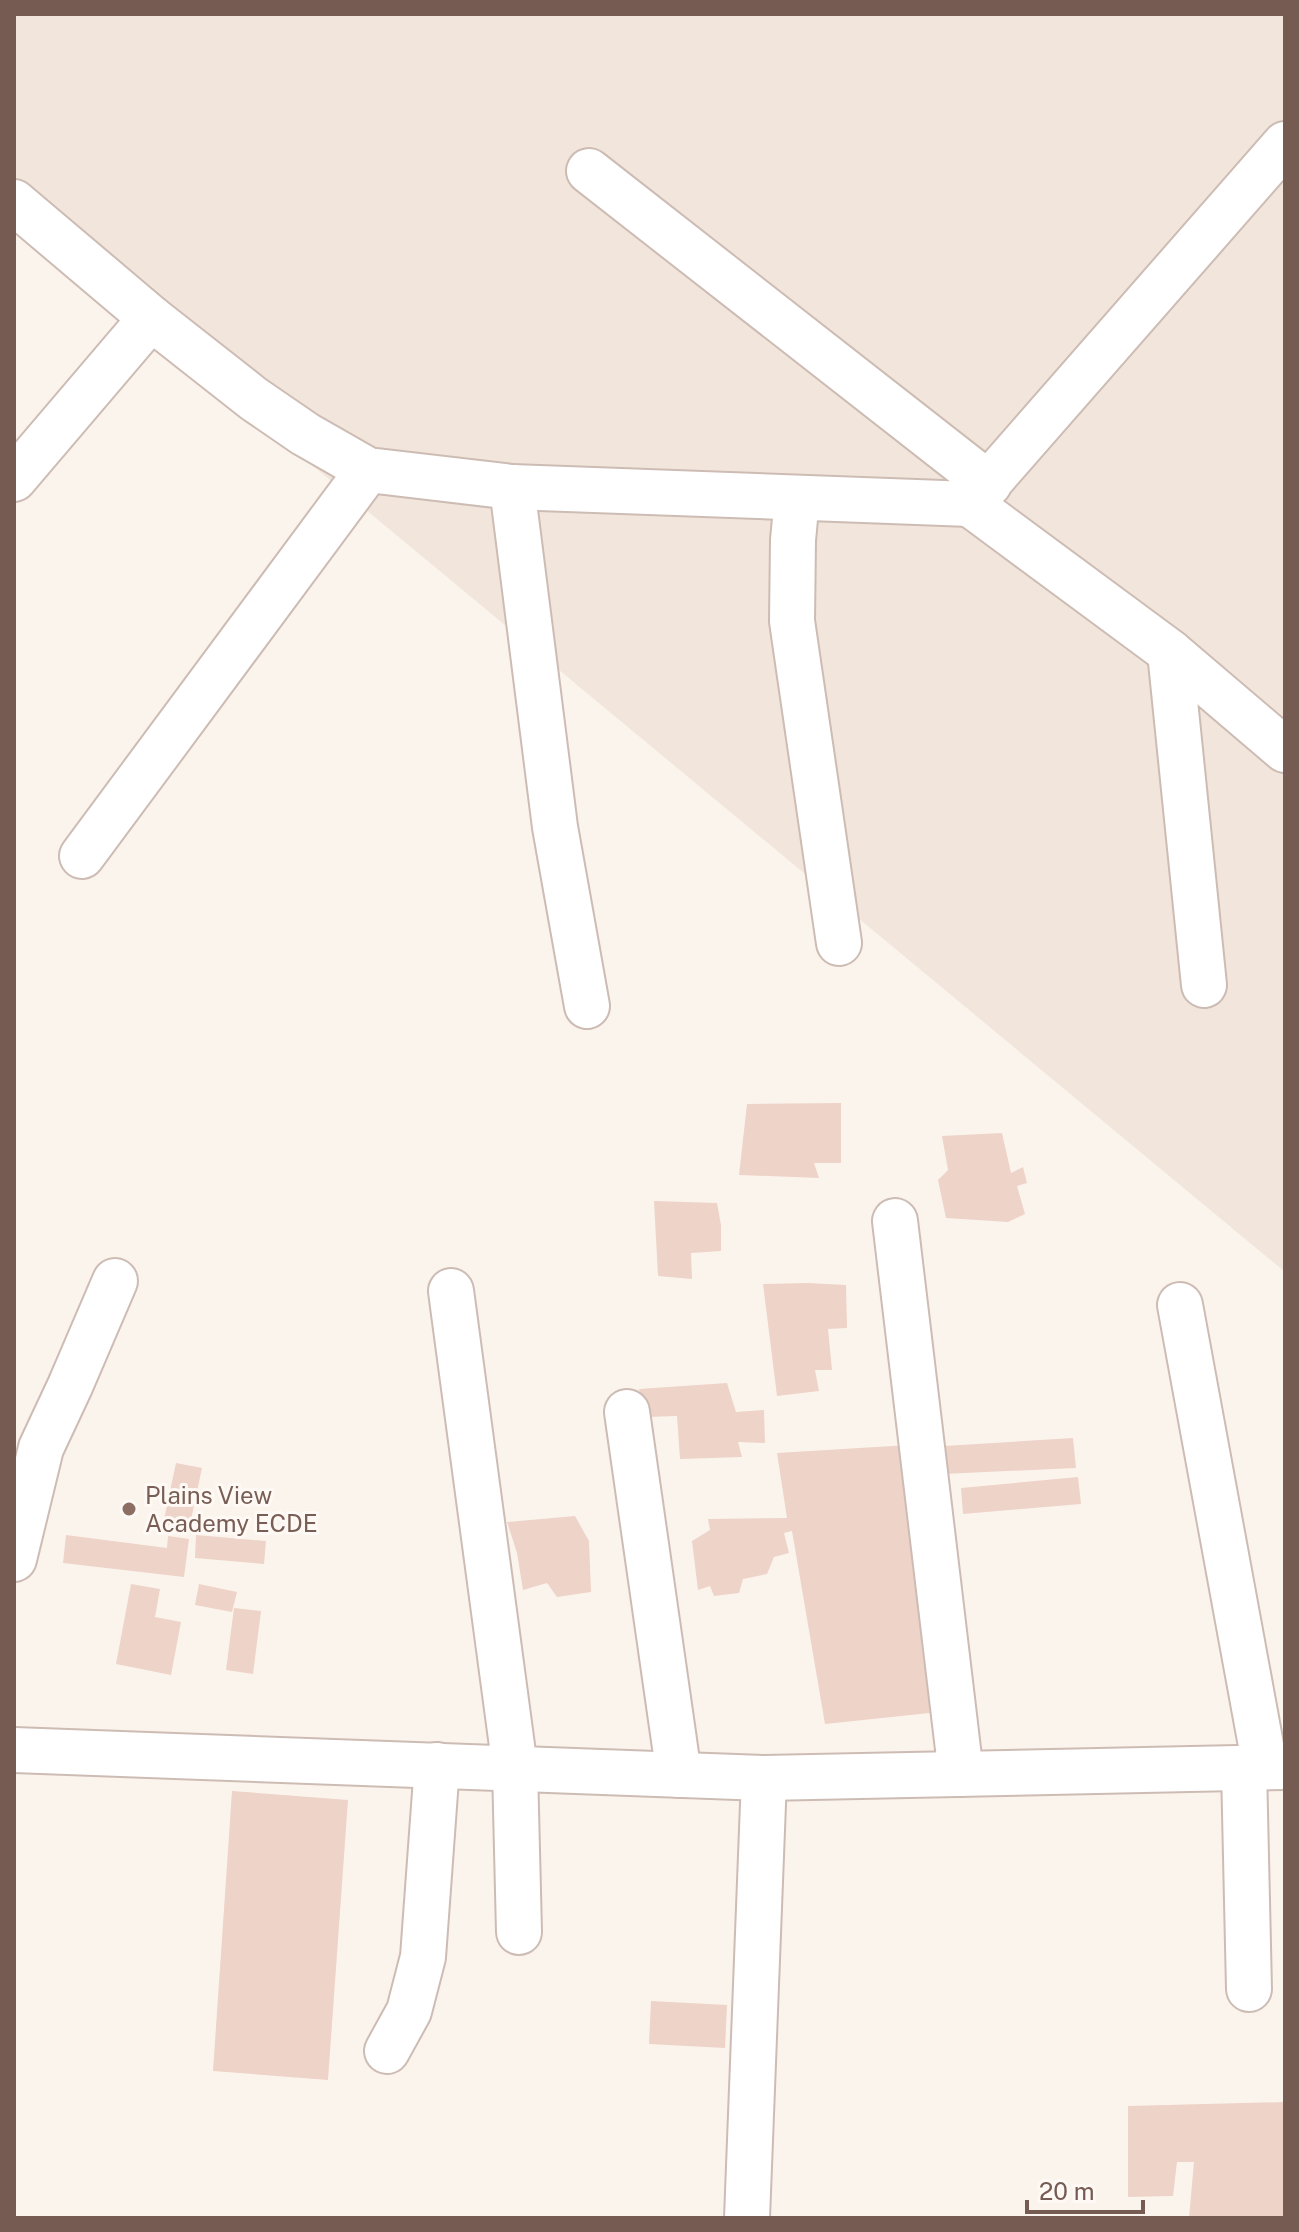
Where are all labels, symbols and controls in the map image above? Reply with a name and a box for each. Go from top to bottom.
place label: Plains View Academy ECDE [145,1481,318,1537]
marker: Plains View Academy ECDE [120,1500,138,1518]
scale bar [1027,2164,1143,2214]
text: 20 m [1039,2177,1095,2205]

